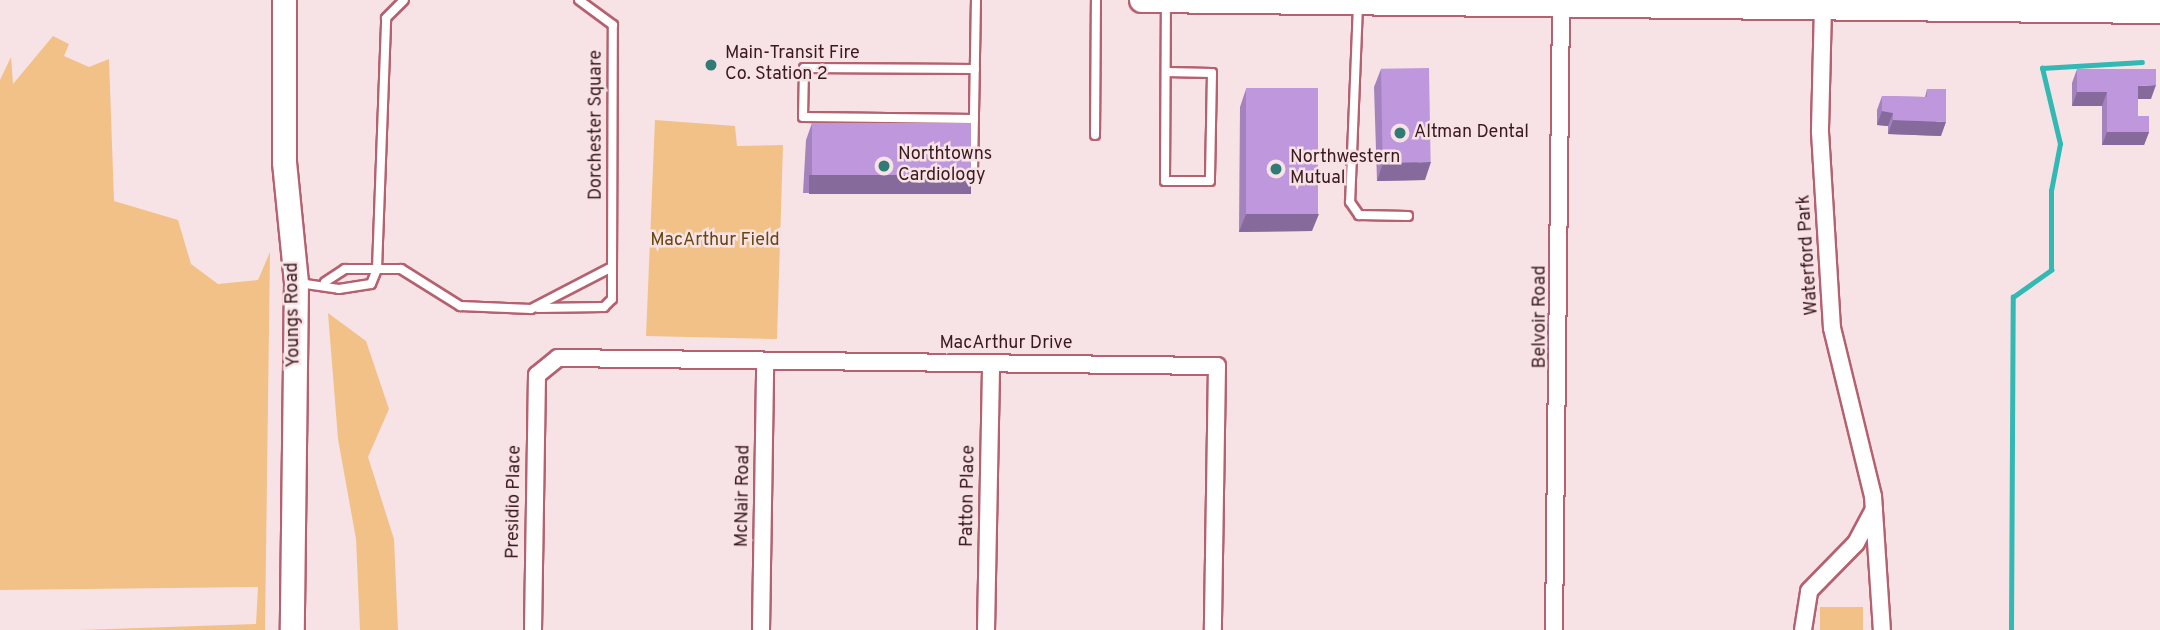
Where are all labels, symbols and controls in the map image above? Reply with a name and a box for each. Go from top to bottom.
place label: Main-Transit Fire Co. Station 2 [725,44,860,86]
street label: Dorchester Square [586,50,608,200]
marker: Main-Transit Fire Co. Station 2 [703,57,719,73]
place label: Altman Dental [1414,122,1529,144]
marker: Altman Dental [1392,125,1408,141]
place label: Northtowns Cardiology [898,145,992,188]
place label: Northwestern Mutual [1290,148,1400,190]
marker: Northtowns Cardiology [876,158,892,174]
marker: Northwestern Mutual [1268,161,1284,177]
street label: Waterford Park [1794,194,1824,316]
park label: MacArthur Field [650,230,780,252]
street label: Youngs Road [282,262,306,368]
street label: Belvoir Road [1530,265,1552,369]
street label: MacArthur Drive [940,333,1072,355]
street label: McNair Road [732,444,756,548]
street label: Presidio Place [503,445,527,559]
street label: Patton Place [957,445,981,547]

